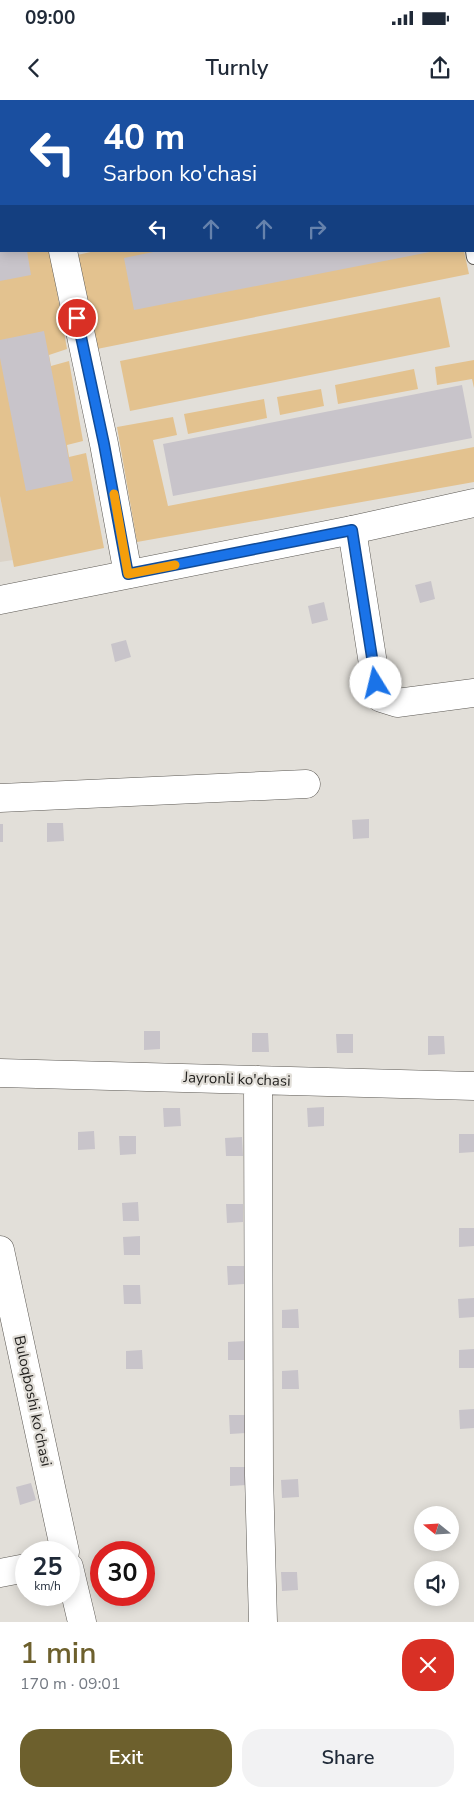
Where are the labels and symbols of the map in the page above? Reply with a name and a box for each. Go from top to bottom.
pin [56,297,98,339]
position arrow [349,656,401,708]
street label: Jayronli ko'chasi [182,1067,291,1091]
street label: Buloqboshi ko'chasi [9,1334,57,1468]
north arrow [414,1506,459,1551]
speed limit sign: 30 [90,1541,155,1606]

